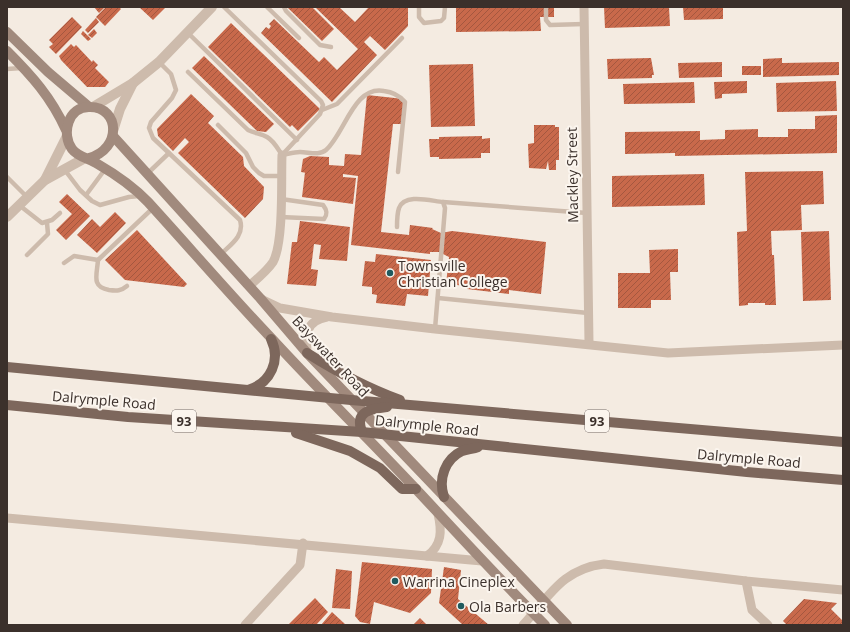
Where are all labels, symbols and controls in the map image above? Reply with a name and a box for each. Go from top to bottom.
street label: Mackley Street [562,127,582,223]
place label: Townsville Christian College [398,256,508,291]
marker: Townsville Christian College [385,268,395,278]
street label: Bayswater Road [288,311,374,401]
street label: Dalrymple Road [51,386,157,414]
road number: 93 [172,410,196,432]
street label: Dalrymple Road [374,410,480,440]
road number: 93 [585,410,609,432]
street label: Dalrymple Road [696,444,802,472]
place label: Warrina Cineplex [403,572,515,591]
marker: Warrina Cineplex [390,576,400,586]
place label: Ola Barbers [469,597,547,616]
marker: Ola Barbers [456,601,466,611]

